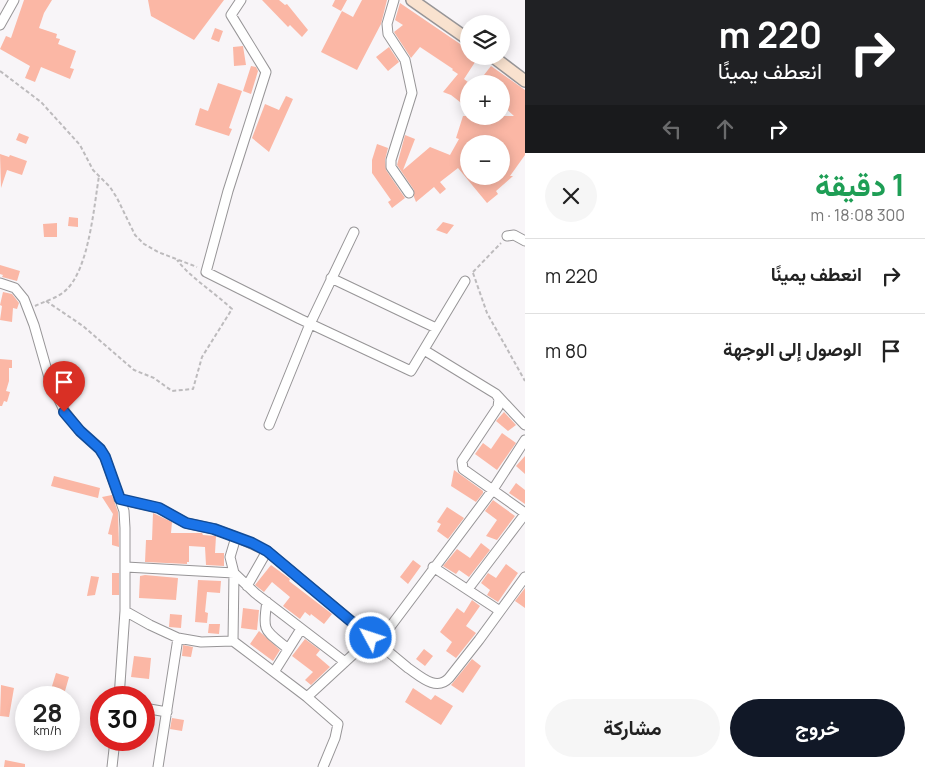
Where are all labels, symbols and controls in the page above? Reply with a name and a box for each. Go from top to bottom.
text: 220 m [719,11,822,59]
map controls [460,15,510,185]
button: layers [460,15,510,65]
icon: right [840,20,905,85]
text: انعطف يمينًا [718,56,822,86]
button: + [460,75,510,125]
icon: left [658,115,686,143]
icon: ahead [711,115,739,143]
icon: right [764,115,792,143]
button: − [460,135,510,185]
text: 1 دقيقة [815,164,905,205]
button: close [545,170,597,222]
text: 300 m · 18:08 [810,204,905,226]
text: انعطف يمينًا [771,261,862,287]
icon: right [877,262,905,290]
text: 220 m [545,263,598,289]
text: الوصول إلى الوجهة [723,336,862,362]
icon: arrive [877,337,905,365]
text: 80 m [545,338,588,364]
pin [43,361,85,412]
icon: arrive [50,368,78,396]
position arrow [344,611,396,663]
speed limit sign: 30 [90,686,155,751]
text: 28 [32,695,63,730]
button: مشاركة [545,699,720,757]
button: خروج [730,699,905,757]
text: km/h [34,722,61,739]

